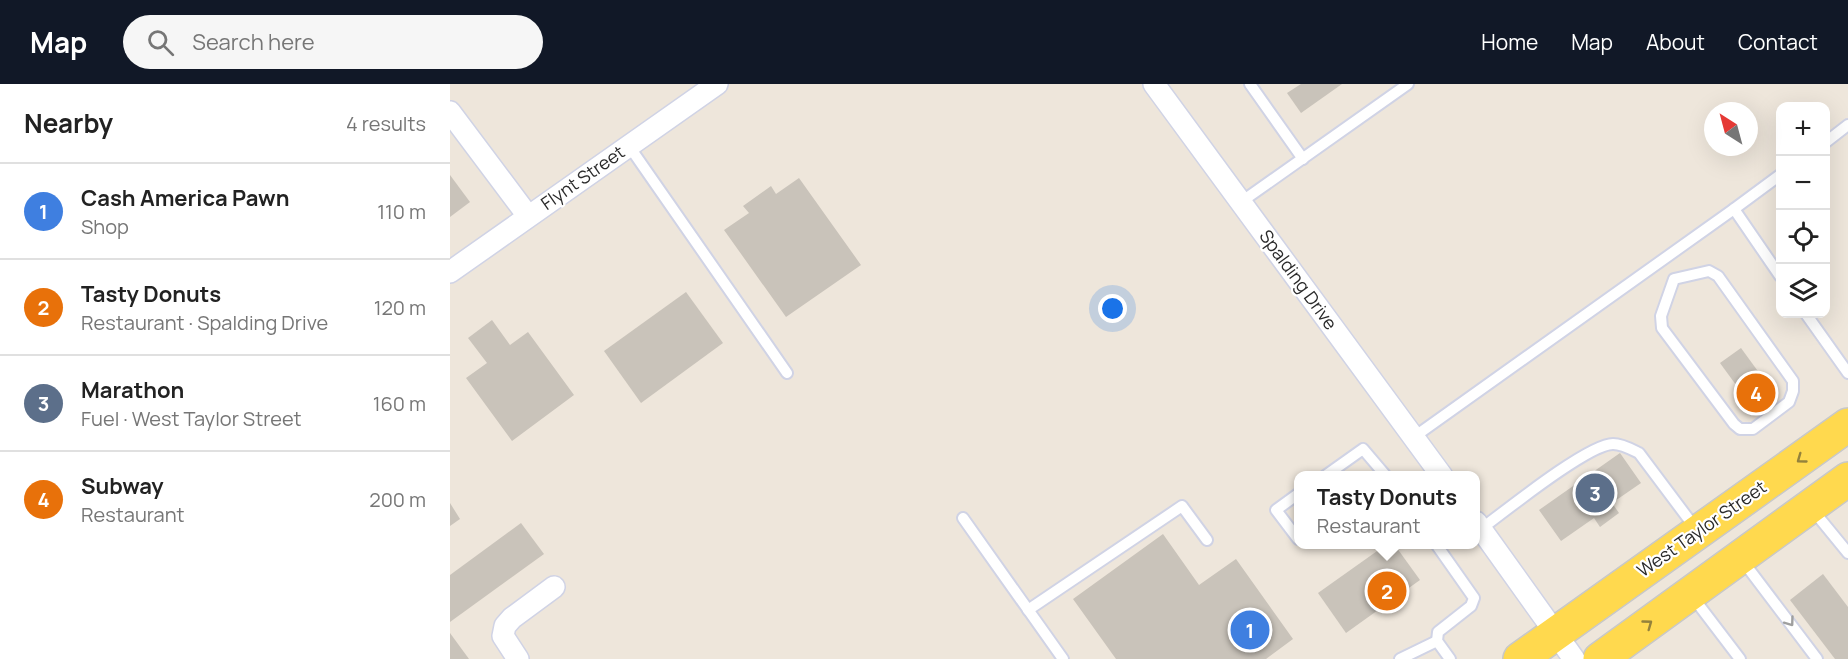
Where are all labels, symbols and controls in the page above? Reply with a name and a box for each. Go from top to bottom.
search box [123,15,543,69]
text: Map [30,23,87,61]
icon: search [144,26,177,59]
text: Search here [192,27,315,57]
text: Home [1481,28,1538,56]
text: Map [1571,28,1613,56]
text: About [1646,28,1705,56]
text: Contact [1738,28,1818,56]
north arrow [1704,102,1758,156]
map controls [1776,102,1830,318]
button: + [1776,102,1830,156]
text: Nearby [24,105,113,141]
text: 4 results [346,110,426,137]
street label: Flynt Street [536,139,629,215]
button: − [1776,156,1830,210]
text: Cash America Pawn [81,183,289,213]
text: 1 [39,198,48,225]
text: 110 m [377,198,426,225]
button: locate [1776,210,1830,264]
text: Shop [81,213,129,240]
street label: Spalding Drive [1254,225,1343,334]
button: layers [1776,264,1830,318]
text: Tasty Donuts [81,279,221,309]
text: 2 [38,294,49,321]
text: 120 m [374,294,426,321]
your location [1098,294,1127,323]
text: Restaurant · Spalding Drive [81,309,328,336]
pin: 4 [1736,370,1776,416]
text: Marathon [81,375,184,405]
text: 3 [38,390,49,417]
text: 160 m [373,390,426,417]
text: Fuel · West Taylor Street [81,405,302,432]
one-way arrow [1796,452,1807,463]
pin: 3 [1576,470,1614,516]
text: Subway [81,471,164,501]
popup [1294,471,1480,549]
street label: West Taylor Street [1632,475,1771,582]
text: Tasty Donuts [1317,482,1457,512]
text: 4 [37,486,50,513]
text: 200 m [369,486,426,513]
text: Restaurant [81,501,185,528]
text: Restaurant [1317,512,1420,539]
pin: 2 [1368,568,1406,614]
pin: 1 [1230,608,1270,652]
one-way arrow [1783,616,1794,627]
one-way arrow [1641,621,1652,632]

